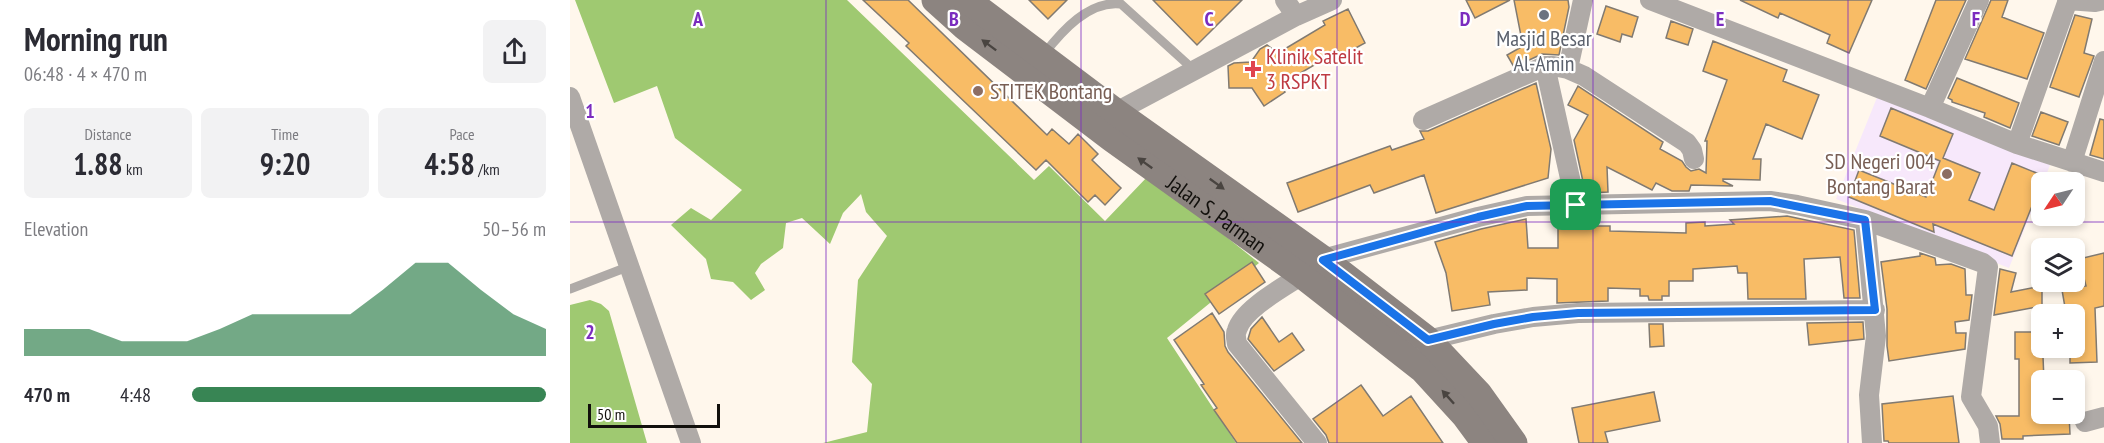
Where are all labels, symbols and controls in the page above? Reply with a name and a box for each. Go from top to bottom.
text: A [692,6,704,32]
text: B [949,6,959,32]
text: C [1204,6,1214,32]
text: D [1460,6,1471,32]
text: E [1716,6,1724,32]
text: F [1972,6,1980,32]
marker: Masjid Besar Al-Amin [1537,8,1551,22]
text: Morning run [24,17,168,60]
button: share [483,20,546,83]
place label: Masjid Besar Al-Amin [1496,24,1592,77]
one-way arrow [982,39,998,51]
place label: Klinik Satelit 3 RSPKT [1266,42,1363,95]
marker: Klinik Satelit 3 RSPKT [1244,60,1262,78]
text: 06:48 · 4 × 470 m [24,61,147,87]
place label: STITEK Bontang [990,77,1112,105]
marker: STITEK Bontang [971,84,985,98]
text: 1 [585,98,595,124]
text: Distance [84,124,132,144]
text: Time [271,124,299,144]
text: Pace [449,124,475,144]
text: 1.88 [73,144,123,183]
text: 9:20 [260,144,310,183]
text: 4:58 [424,144,475,183]
place label: SD Negeri 004 Bontang Barat [1825,147,1935,200]
one-way arrow [1138,157,1153,169]
text: km [123,159,143,179]
text: /km [475,159,500,179]
marker: SD Negeri 004 Bontang Barat [1940,167,1954,181]
street label: Jalan S. Parman [1161,168,1272,259]
north arrow [2031,172,2085,226]
map controls [2031,172,2085,424]
one-way arrow [1209,177,1224,189]
pin [1550,179,1601,230]
icon: arrive [1559,188,1592,221]
text: Elevation [24,216,88,242]
text: 50–56 m [482,216,546,242]
button: layers [2031,238,2085,292]
button: + [2031,304,2085,358]
text: 2 [585,319,595,345]
button: − [2031,370,2085,424]
text: 470 m [24,382,70,408]
text: 4:48 [120,382,151,408]
one-way arrow [1441,390,1455,405]
scale bar [588,401,720,428]
text: 50 m [597,404,625,424]

